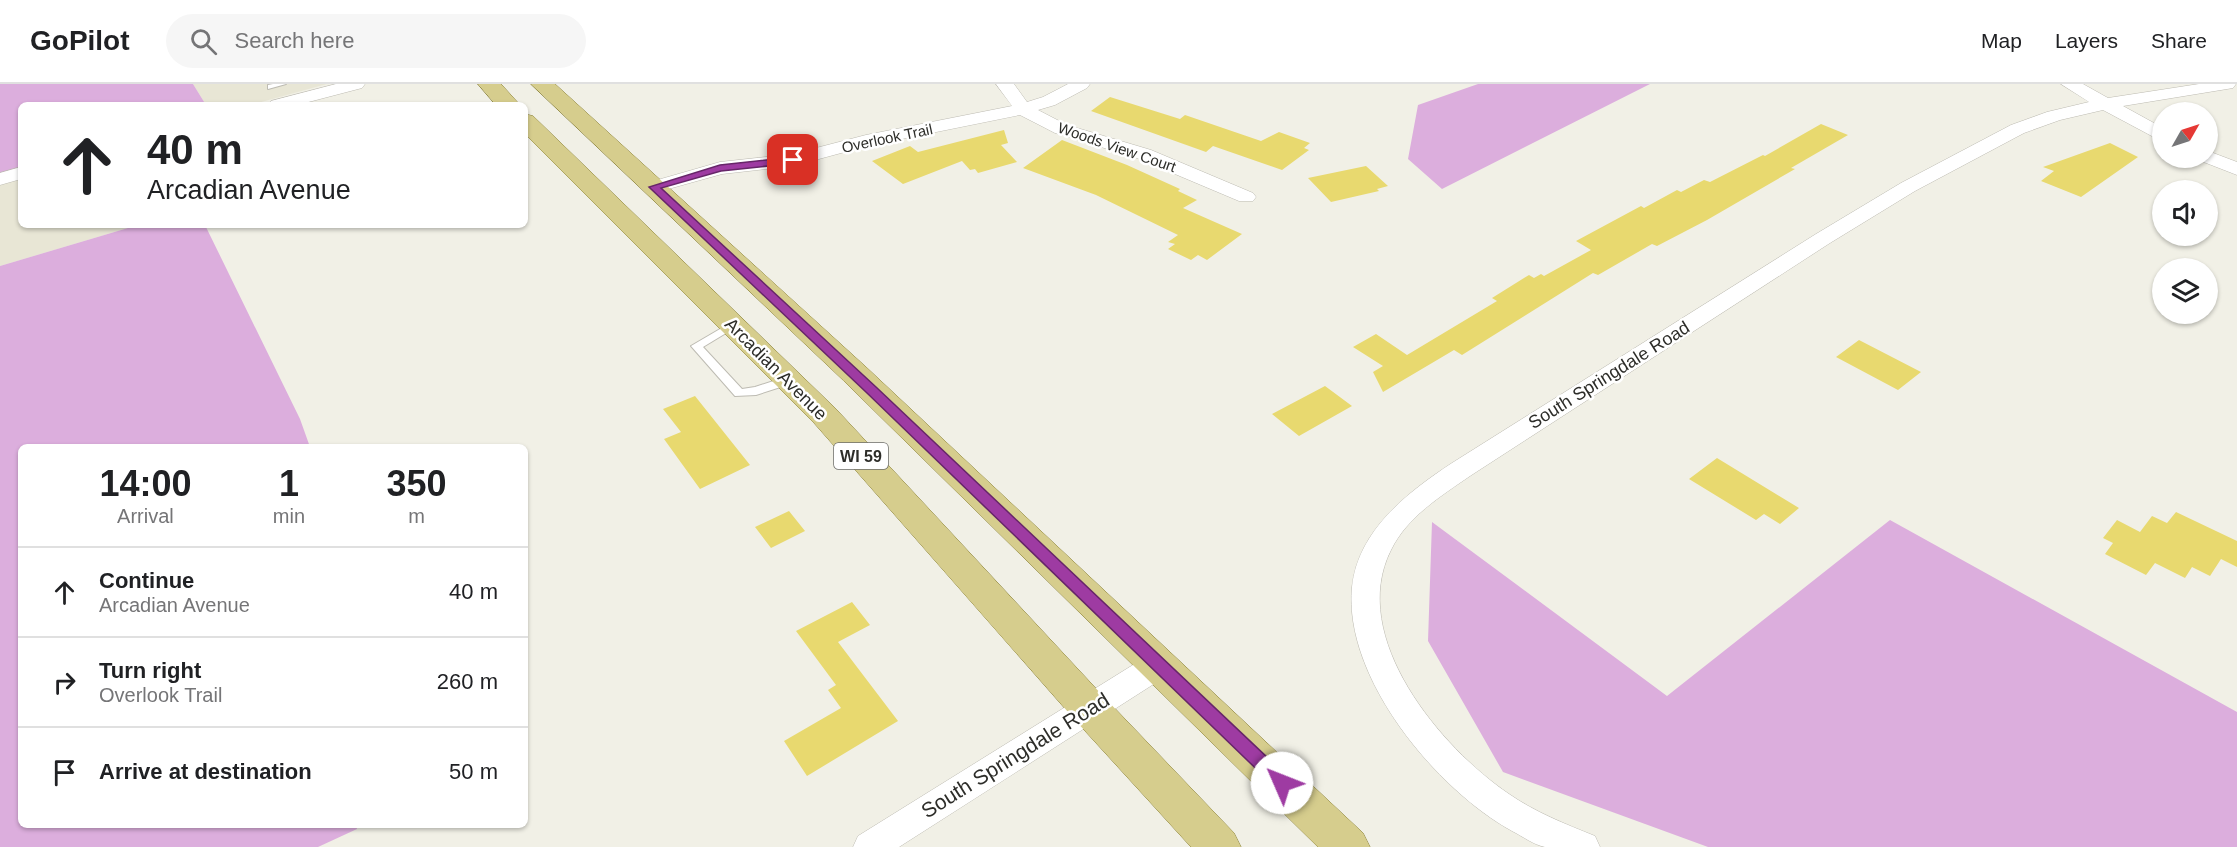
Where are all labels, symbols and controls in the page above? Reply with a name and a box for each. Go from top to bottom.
search box [166,14,586,68]
text: GoPilot [30,25,130,56]
icon: search [187,25,220,58]
text: Search here [235,28,354,53]
text: Map [1981,29,2022,52]
text: Layers [2055,29,2118,52]
text: Share [2151,29,2207,52]
north arrow [2152,102,2218,168]
map controls [2152,102,2218,324]
street label: Woods View Court [1056,119,1179,175]
street label: Overlook Trail [840,120,934,156]
icon: ahead [48,126,126,204]
text: 40 m [147,126,243,173]
pin [767,134,818,185]
icon: arrive [776,143,809,176]
text: Arcadian Avenue [147,175,351,205]
button: sound [2152,180,2218,246]
button: layers [2152,258,2218,324]
street label: Arcadian Avenue [721,314,831,424]
street label: South Springdale Road [1525,317,1693,433]
road number: WI 59 [834,443,888,469]
text: 14:00 [99,463,191,504]
text: 1 [279,463,299,504]
text: 350 [386,463,447,504]
text: Arrival [117,505,174,527]
text: min [273,505,305,527]
text: m [408,505,425,527]
text: Continue [99,568,194,593]
icon: ahead [48,576,81,609]
text: 40 m [449,579,498,604]
text: Arcadian Avenue [99,594,250,616]
text: Turn right [99,658,201,683]
icon: right [48,666,81,699]
text: 260 m [437,669,498,694]
text: Overlook Trail [99,684,222,706]
street label: South Springdale Road [917,688,1113,822]
position arrow [1250,751,1314,815]
icon: arrive [48,756,81,789]
text: Arrive at destination [99,759,312,784]
text: 50 m [449,759,498,784]

